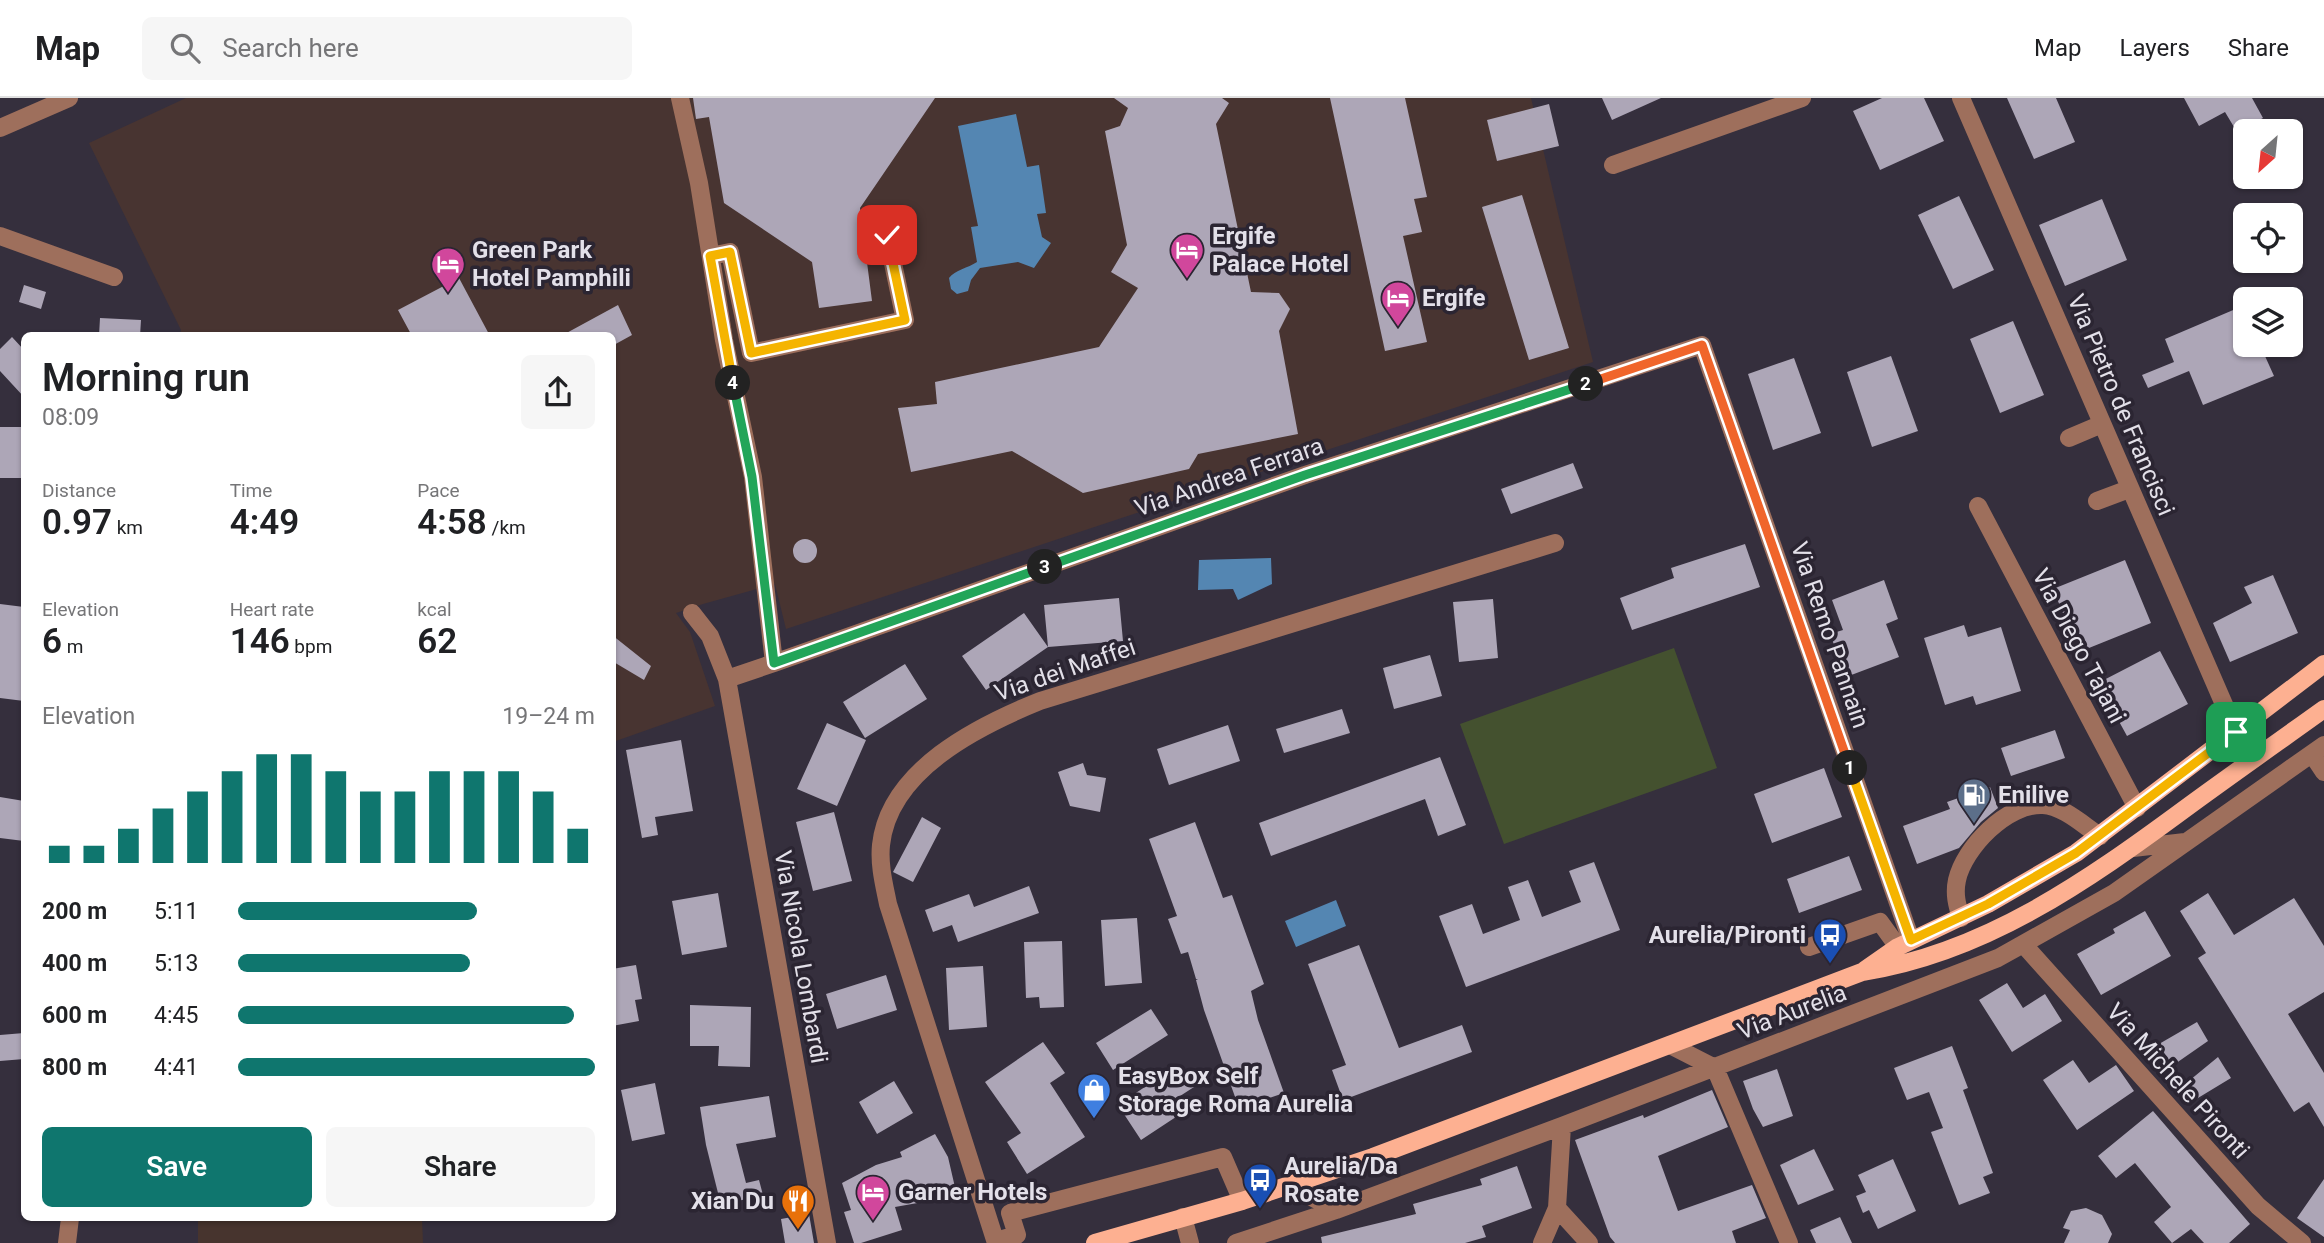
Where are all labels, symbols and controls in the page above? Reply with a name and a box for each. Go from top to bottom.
search box [142,17,632,80]
text: Map [35,29,100,68]
icon: search [166,29,204,67]
text: Search here [222,33,359,63]
text: Map [2034,34,2082,62]
text: Layers [2120,34,2190,62]
text: Share [2228,34,2289,62]
north arrow [2233,119,2303,189]
map controls [2233,119,2303,357]
button: locate [2233,203,2303,273]
pin [857,205,917,265]
icon: check [868,216,906,254]
place label: Ergife Palace Hotel [1212,222,1349,278]
hotel icon: Ergife Palace Hotel [1168,231,1206,280]
place label: Green Park Hotel Pamphili [472,236,631,292]
hotel icon: Green Park Hotel Pamphili [429,245,467,294]
hotel icon: Ergife [1379,279,1417,328]
place label: Ergife [1422,284,1485,312]
button: layers [2233,287,2303,357]
street label: Via Pietro de Francisci [2062,290,2180,520]
button: share [521,355,595,429]
text: Morning run [42,356,250,400]
pin: 4 [716,366,750,400]
pin: 2 [1568,366,1604,402]
text: 4 [727,371,738,394]
text: 2 [1580,372,1591,395]
text: 08:09 [42,404,99,431]
street label: Via Andrea Ferrara [1131,432,1327,522]
text: Distance [42,479,116,502]
text: Time [230,479,272,502]
text: Pace [417,479,460,502]
text: 0.97 [42,502,112,543]
text: 4:49 [230,502,299,543]
text: 4:58 [417,502,487,543]
text: km [112,516,143,539]
text: /km [487,516,526,539]
street label: Via Remo Pannain [1785,538,1875,732]
pin: 3 [1028,550,1062,584]
text: 3 [1039,555,1050,578]
street label: Via Diego Tajani [2026,564,2132,728]
text: Elevation [42,598,119,621]
text: Heart rate [230,598,314,621]
text: kcal [417,598,452,621]
text: 6 [42,621,62,662]
text: 146 [230,621,290,662]
text: 62 [417,621,457,662]
street label: Via dei Maffei [991,633,1139,707]
text: m [62,635,83,658]
text: bpm [290,635,332,658]
pin [2206,702,2266,762]
text: Elevation [42,703,135,730]
text: 19–24 m [502,703,595,730]
icon: arrive [2217,713,2255,751]
pin: 1 [1832,750,1868,786]
text: 1 [1844,756,1855,779]
fuel station icon: Enilive [1955,776,1993,825]
place label: Enilive [1998,781,2069,809]
street label: Via Nicola Lombardi [768,848,834,1066]
text: 200 m [42,898,107,925]
text: 5:11 [154,898,198,925]
bus stop icon: Aurelia/Pironti [1811,916,1849,965]
place label: Aurelia/Pironti [1649,921,1806,949]
text: 400 m [42,950,107,977]
text: 5:13 [154,950,198,977]
street label: Via Aurelia [1734,978,1850,1046]
street label: Via Michele Pironti [2101,998,2255,1164]
text: 600 m [42,1002,107,1029]
text: 4:45 [154,1002,198,1029]
text: 800 m [42,1054,107,1081]
text: 4:41 [154,1054,198,1081]
place label: EasyBox Self Storage Roma Aurelia [1118,1062,1353,1118]
shop icon: EasyBox Self Storage Roma Aurelia [1075,1071,1113,1120]
button: Save [42,1127,312,1207]
button: Share [326,1127,595,1207]
place label: Aurelia/Da Rosate [1284,1152,1398,1208]
bus stop icon: Aurelia/Da Rosate [1241,1161,1279,1210]
hotel icon: Garner Hotels [854,1173,892,1222]
place label: Garner Hotels [898,1178,1047,1206]
restaurant icon: Xian Du [779,1182,817,1231]
place label: Xian Du [691,1187,774,1215]

